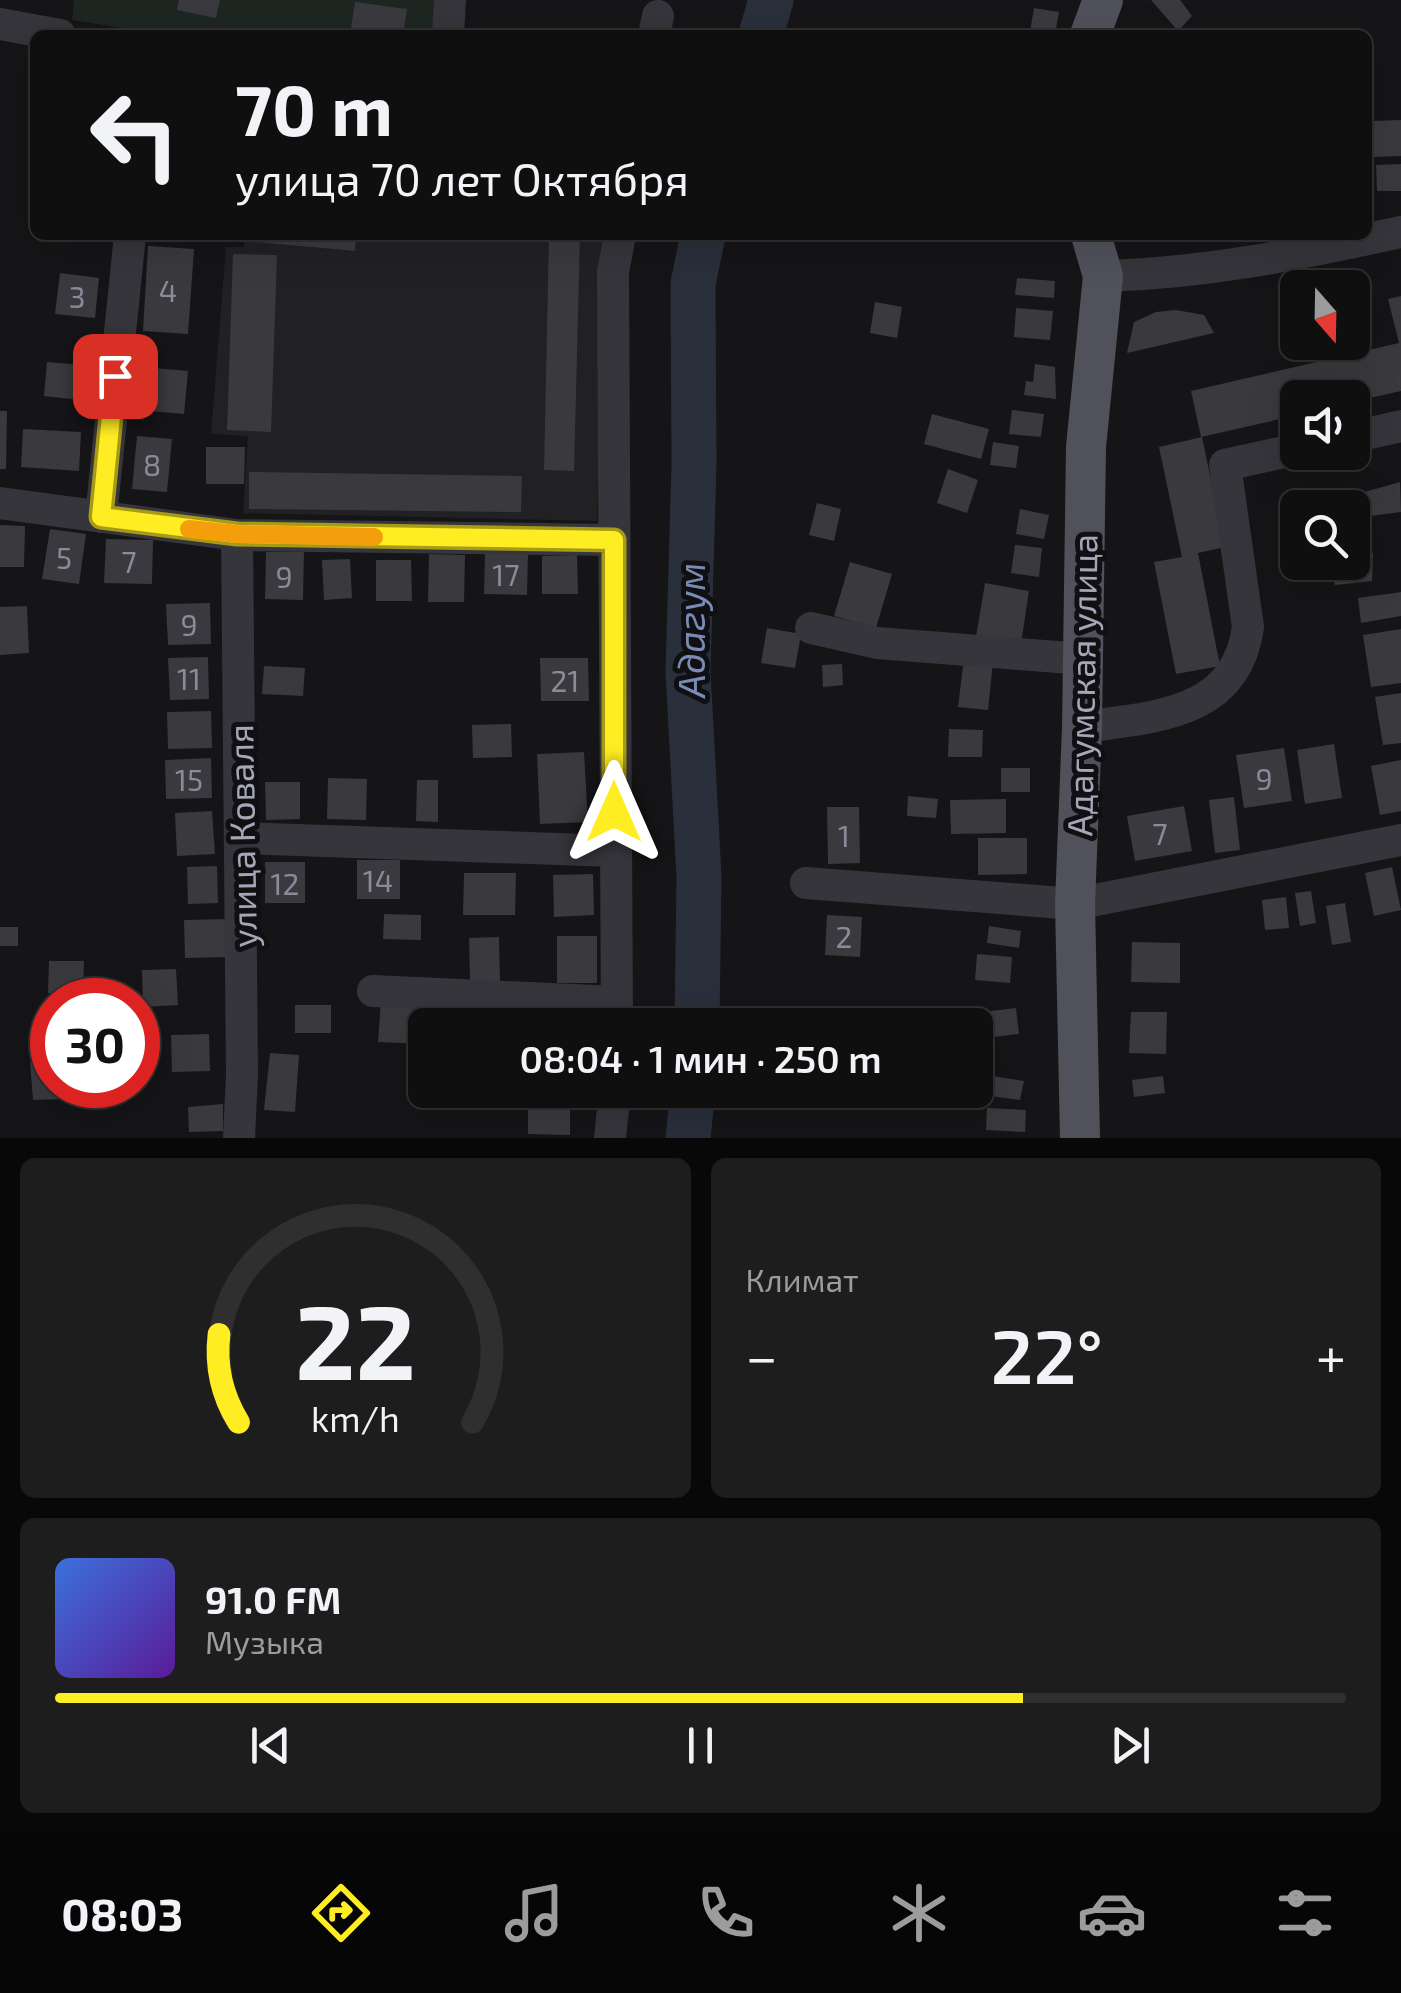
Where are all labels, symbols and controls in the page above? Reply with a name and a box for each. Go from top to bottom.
text: 70 m [235,66,393,150]
icon: left [70,70,200,200]
text: улица 70 лет Октября [235,151,689,205]
north arrow [1280,270,1370,360]
map controls [1280,270,1370,580]
house number: 4 [159,272,177,308]
house number: 3 [69,278,85,314]
pin [73,334,158,419]
icon: arrive [88,349,143,404]
button: sound [1280,380,1370,470]
house number: 8 [143,446,161,482]
button: search [1280,490,1370,580]
street label: Адагумская улица [1057,533,1106,837]
house number: 5 [56,539,72,575]
house number: 7 [121,543,137,579]
house number: 17 [492,556,520,592]
house number: 9 [275,558,293,594]
water label: Адагум [667,562,713,700]
house number: 9 [180,606,198,642]
house number: 11 [177,660,201,696]
house number: 21 [551,662,579,698]
street label: улица Коваля [218,724,265,948]
position arrow [562,760,666,864]
house number: 9 [1255,760,1273,796]
house number: 15 [175,761,203,797]
house number: 7 [1152,815,1168,851]
house number: 1 [838,817,850,853]
house number: 14 [363,862,393,898]
house number: 12 [271,865,299,901]
house number: 2 [836,918,852,954]
speed limit sign: 30 [30,978,160,1108]
text: 08:04 · 1 мин · 250 m [519,1035,882,1081]
text: Климат [746,1260,859,1298]
text: 22 [295,1276,416,1401]
text: 22° [991,1309,1103,1399]
text: − [746,1322,778,1388]
text: + [1316,1322,1346,1388]
text: km/h [311,1396,400,1439]
text: 91.0 FM [205,1576,341,1622]
text: Музыка [205,1622,324,1660]
icon: previous [243,1718,298,1773]
icon: pause [673,1718,728,1773]
icon: next [1103,1718,1158,1773]
icon: directions [306,1878,376,1948]
icon: music [499,1878,569,1948]
icon: phone [691,1878,761,1948]
icon: climate [884,1878,954,1948]
icon: car [1077,1878,1147,1948]
icon: filters [1270,1878,1340,1948]
text: 08:03 [61,1886,183,1940]

